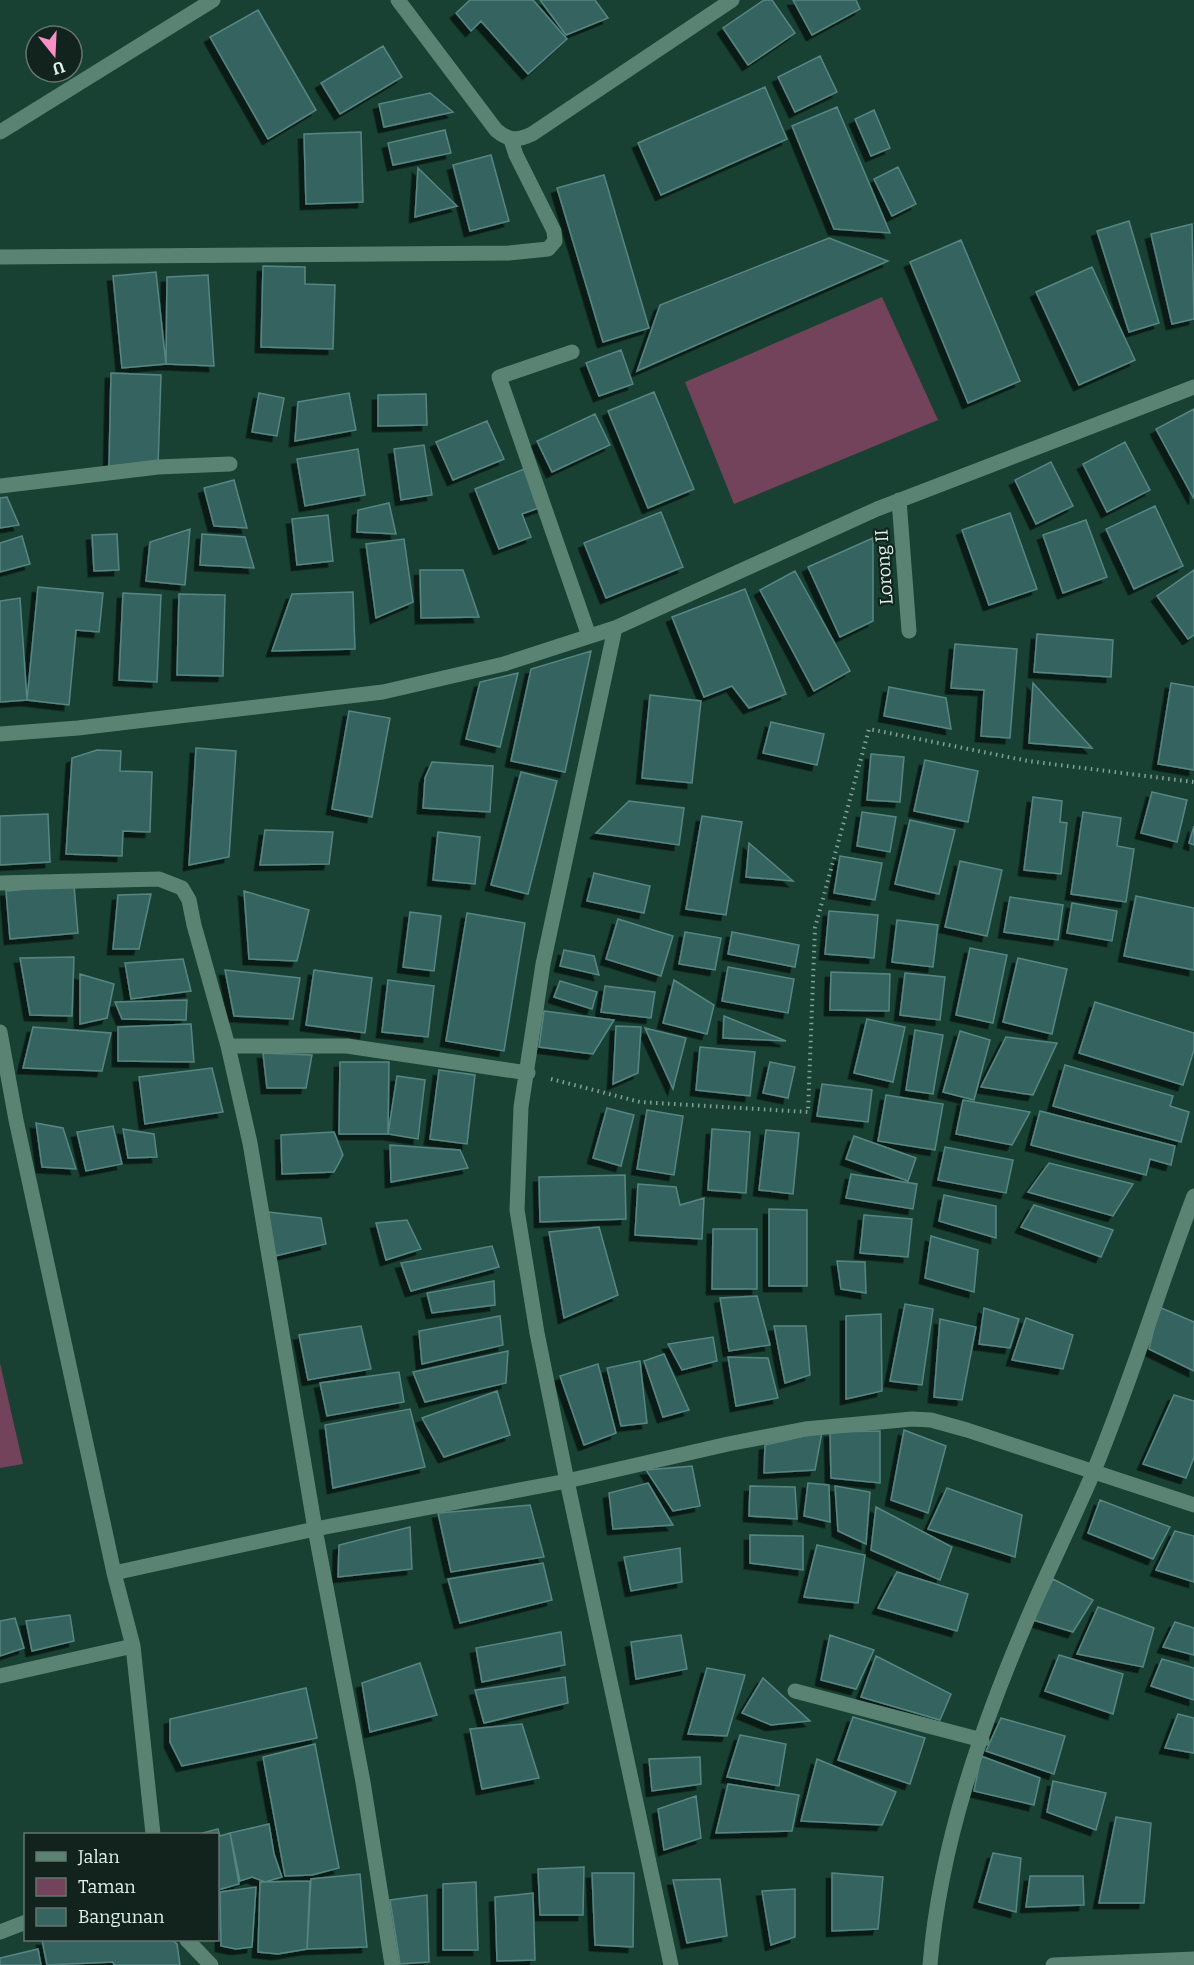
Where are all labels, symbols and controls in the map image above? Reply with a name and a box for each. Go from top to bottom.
north arrow [24,24,84,84]
text: U [50,57,67,79]
street label: Lorong II [870,528,898,606]
legend [24,1833,219,1941]
text: Jalan [77,1846,120,1868]
text: Taman [78,1876,136,1898]
text: Bangunan [78,1906,165,1928]

